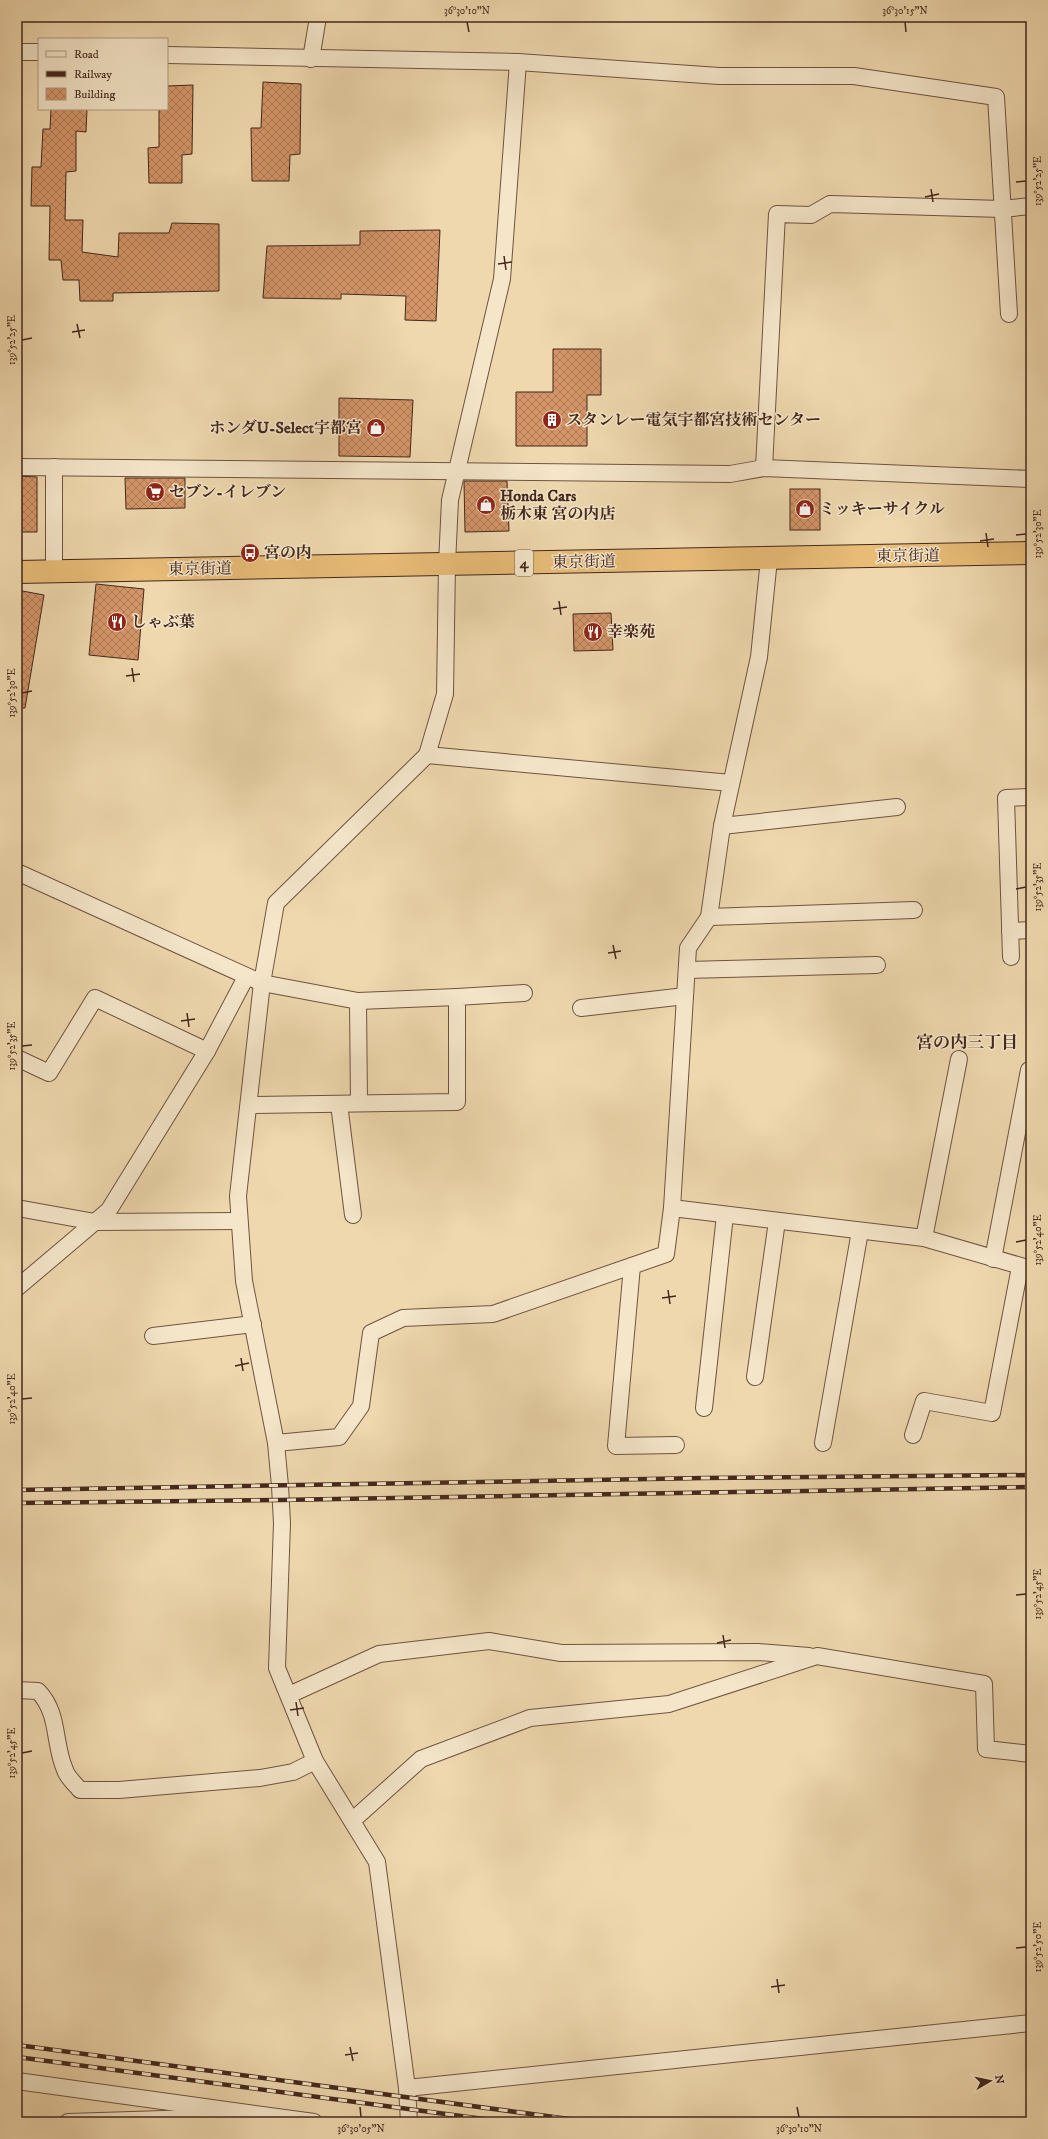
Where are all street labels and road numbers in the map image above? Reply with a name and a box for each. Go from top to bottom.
street label: 東京街道 [876,545,940,567]
road number: 4 [515,550,533,576]
street label: 東京街道 [552,551,616,573]
street label: 東京街道 [168,558,232,580]

